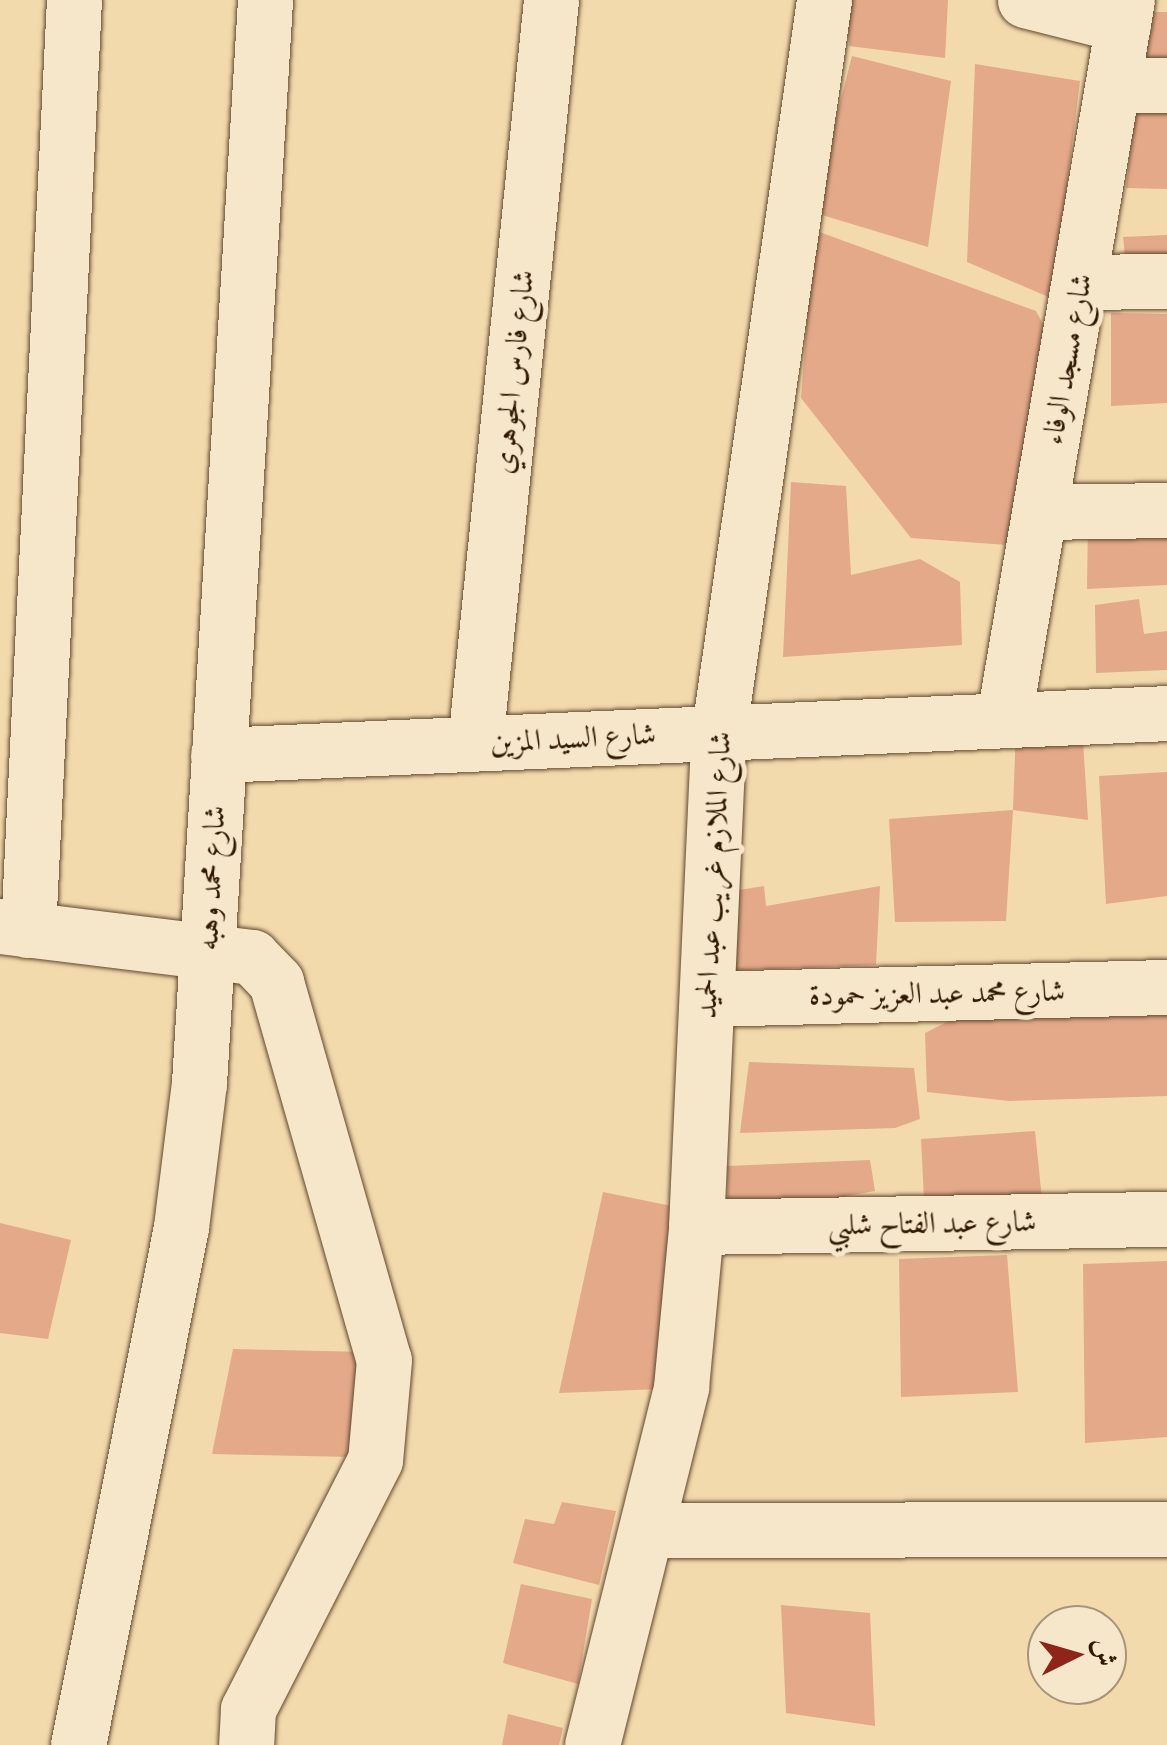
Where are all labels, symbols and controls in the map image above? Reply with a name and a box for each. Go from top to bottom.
street label: شارع فارس الجوهري [484,268,542,476]
street label: شارع مسجد الوفاء [1034,271,1100,447]
street label: شارع السيد المزين [489,716,657,760]
street label: شارع الملازم غريب عبد الحميد [687,730,739,1020]
street label: شارع محمد وهبه [189,805,233,951]
street label: شارع محمد عبد العزيز حمودة [809,973,1065,1013]
street label: شارع عبد الفتاح شلبي [827,1203,1037,1243]
north arrow [1027,1605,1127,1705]
text: ش [1087,1637,1124,1668]

